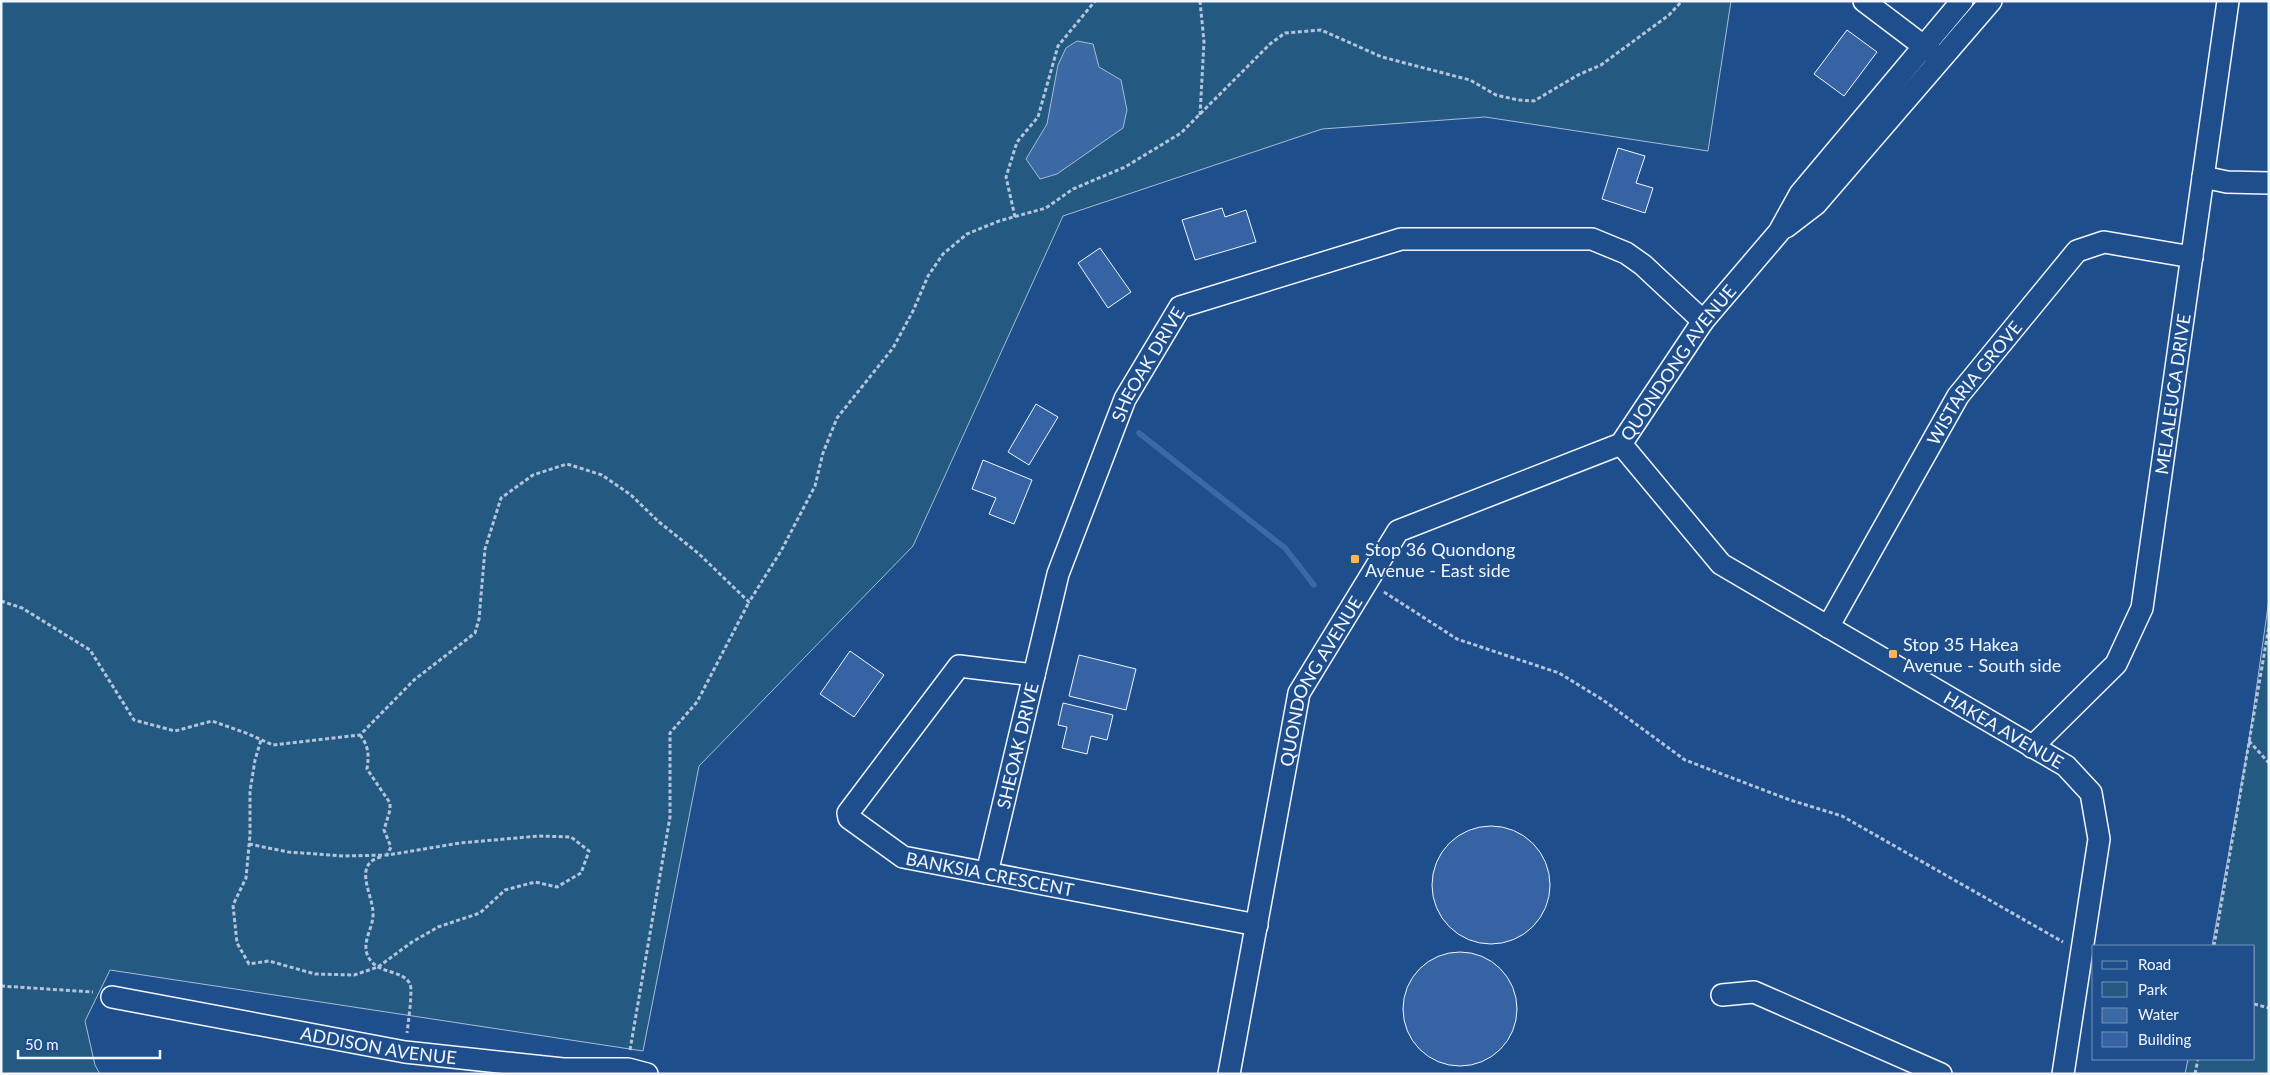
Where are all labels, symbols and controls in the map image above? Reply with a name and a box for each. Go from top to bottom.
street label: QUONDONG AVENUE [1615,280,1740,445]
street label: SHEOAK DRIVE [1106,303,1189,425]
street label: MELALEUCA DRIVE [2150,312,2195,476]
street label: WISTARIA GROVE [1922,316,2026,449]
place label: Stop 36 Quondong Avenue - East side [1365,538,1515,581]
marker: Stop 36 Quondong Avenue - East side [1349,553,1361,565]
street label: QUONDONG AVENUE [1275,592,1367,768]
place label: Stop 35 Hakea Avenue - South side [1903,633,2061,676]
marker: Stop 35 Hakea Avenue - South side [1887,648,1899,660]
street label: SHEOAK DRIVE [992,680,1043,811]
street label: HAKEA AVENUE [1940,686,2068,773]
street label: BANKSIA CRESCENT [904,847,1076,901]
legend [2092,945,2255,1060]
text: Road [2138,955,2171,973]
text: Park [2138,980,2168,998]
text: Water [2138,1005,2179,1023]
street label: ADDISON AVENUE [299,1022,458,1068]
scale bar [18,1028,160,1060]
text: Building [2138,1030,2191,1048]
text: 50 m [25,1035,59,1053]

